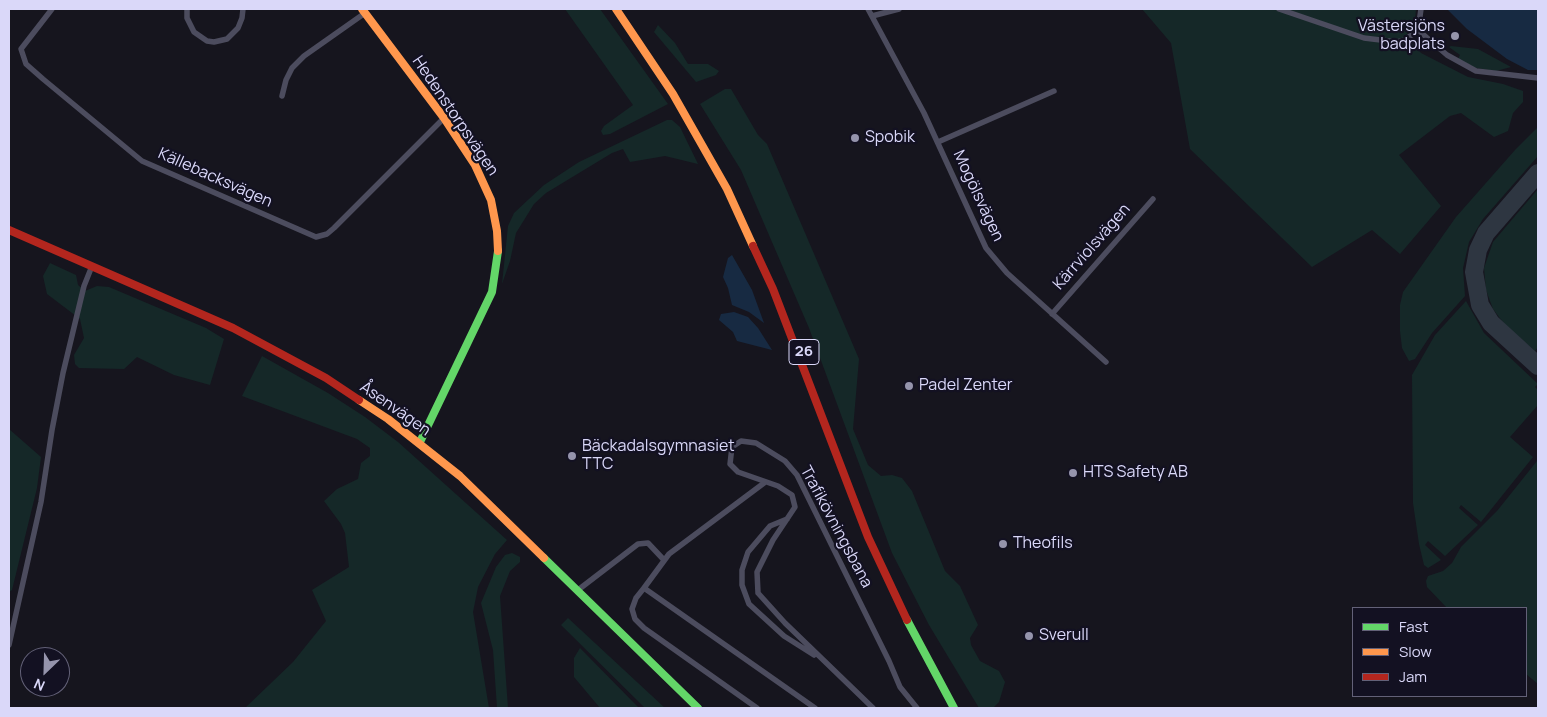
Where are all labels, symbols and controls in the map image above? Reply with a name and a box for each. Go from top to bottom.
place label: Västersjöns badplats [1358,17,1445,55]
marker: Västersjöns badplats [1449,30,1461,42]
street label: Hedenstorpsvägen [408,53,502,179]
place label: Spobik [865,128,915,148]
marker: Spobik [849,132,861,144]
street label: Källebacksvägen [155,144,275,212]
street label: Mogölsvägen [949,147,1007,245]
street label: Kärrviolsvägen [1049,200,1135,294]
road number: 26 [789,340,819,364]
place label: Padel Zenter [919,376,1013,396]
street label: Åsenvägen [356,378,434,440]
marker: Padel Zenter [903,380,915,392]
place label: Bäckadalsgymnasiet TTC [582,437,735,475]
marker: Bäckadalsgymnasiet TTC [566,450,578,462]
street label: Trafikövningsbana [796,463,876,591]
place label: HTS Safety AB [1083,463,1188,483]
marker: HTS Safety AB [1067,467,1079,479]
place label: Theofils [1013,534,1073,554]
marker: Theofils [997,538,1009,550]
legend [1352,607,1527,697]
text: Fast [1399,616,1428,637]
place label: Sverull [1039,626,1089,646]
marker: Sverull [1023,630,1035,642]
text: Slow [1399,641,1432,662]
north arrow [20,647,70,697]
text: Jam [1399,666,1427,687]
text: N [31,675,48,696]

